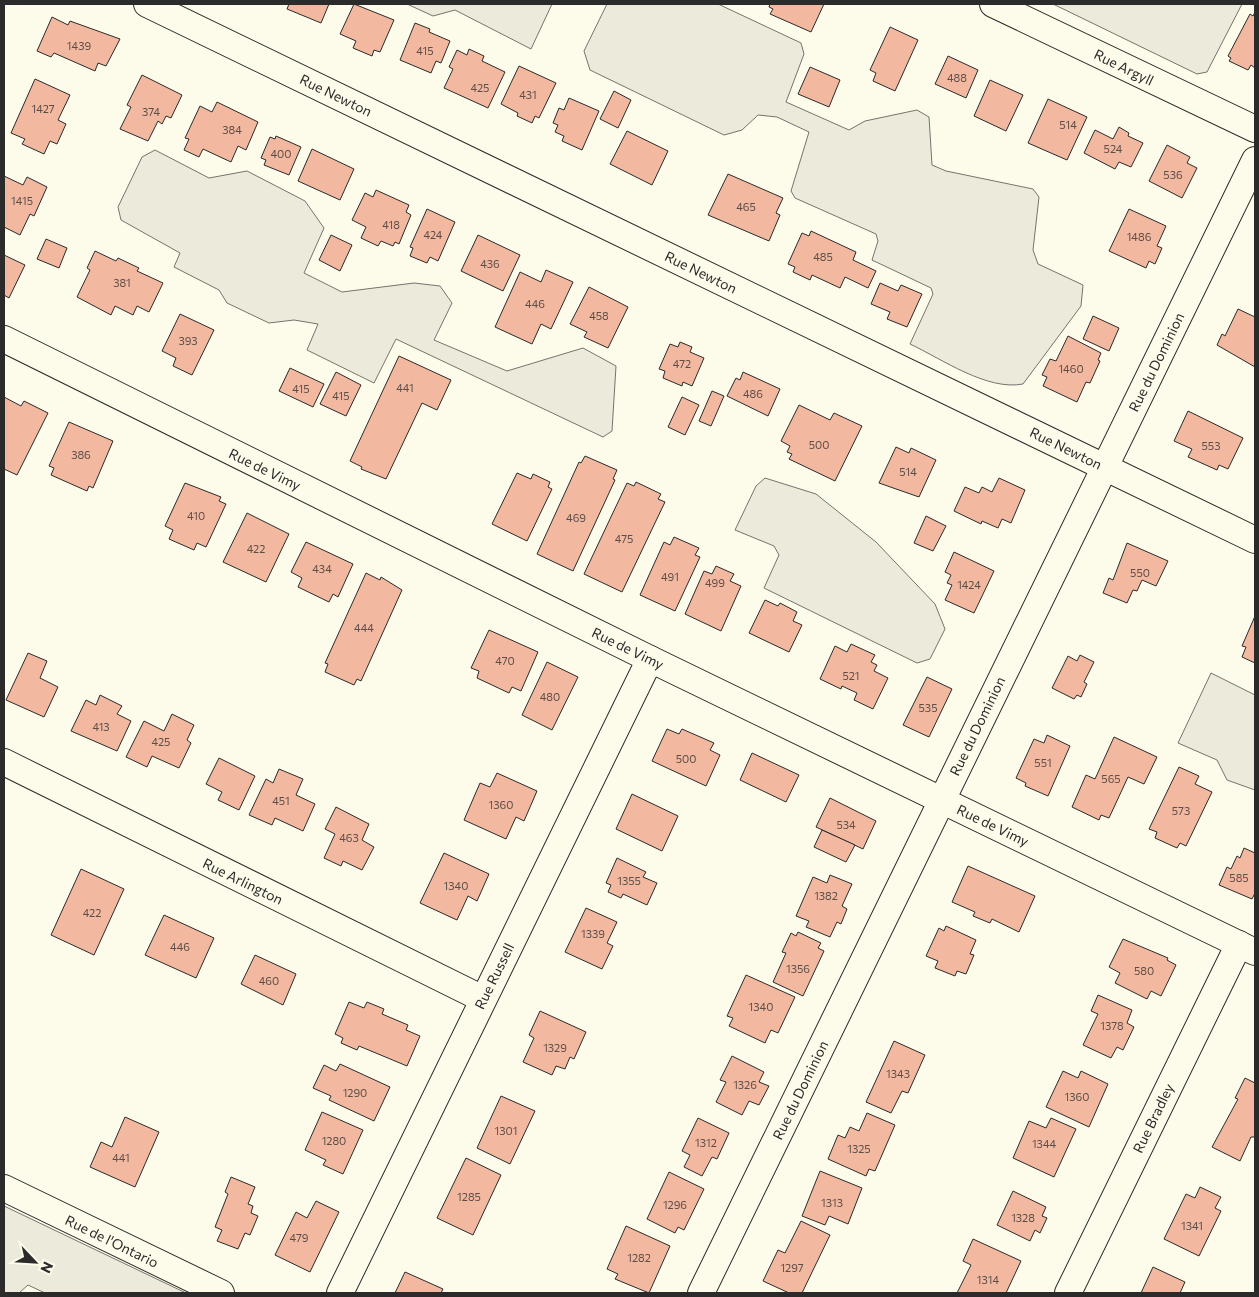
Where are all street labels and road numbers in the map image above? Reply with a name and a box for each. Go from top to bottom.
street label: Rue Argyll [1091,45,1157,89]
street label: Rue Newton [297,70,375,120]
street label: Rue Newton [662,247,740,297]
street label: Rue du Dominion [1125,310,1187,414]
street label: Rue Newton [1027,423,1105,473]
street label: Rue de Vimy [226,444,304,494]
street label: Rue de Vimy [589,623,667,673]
street label: Rue du Dominion [946,674,1008,778]
street label: Rue de Vimy [954,800,1032,850]
street label: Rue Arlington [200,854,286,908]
street label: Rue Russell [471,940,517,1012]
street label: Rue du Dominion [769,1038,831,1142]
street label: Rue Bradley [1129,1081,1177,1155]
street label: Rue de l'Ontario [63,1211,161,1271]

